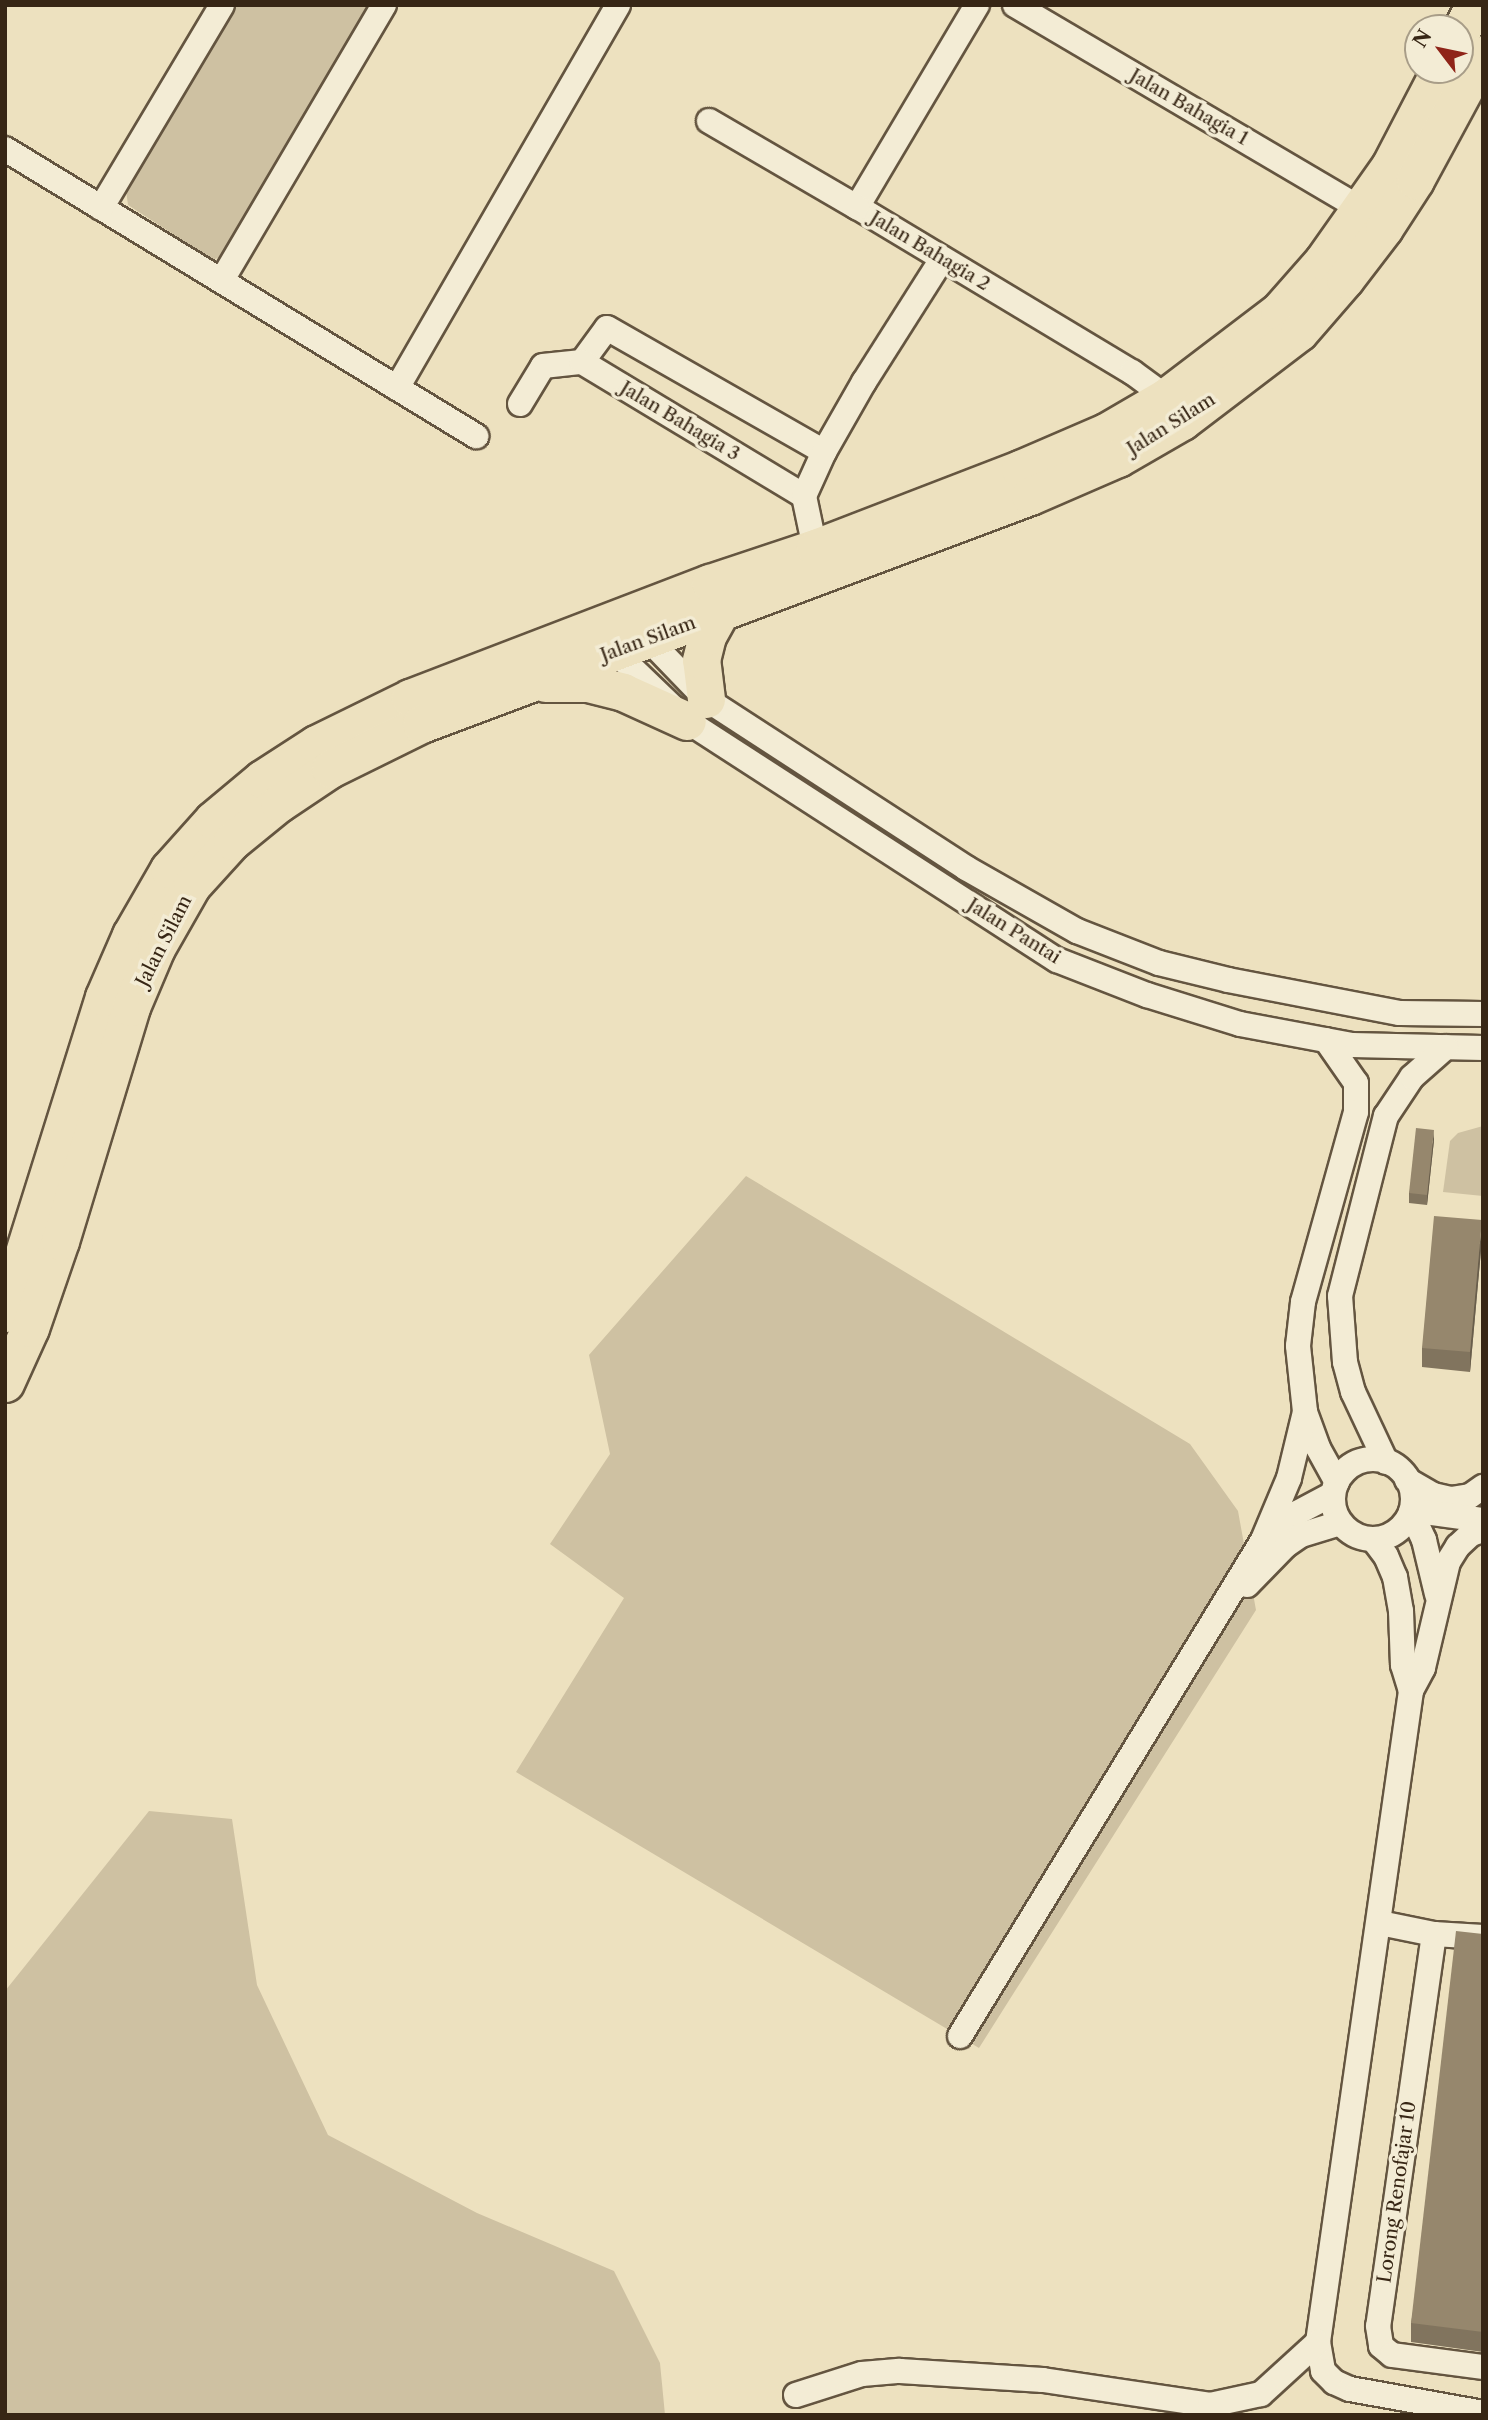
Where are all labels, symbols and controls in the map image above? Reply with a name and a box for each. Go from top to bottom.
north arrow [1404,14,1474,84]
text: N [1408,26,1437,52]
street label: Jalan Bahagia 1 [1126,64,1252,150]
street label: Jalan Bahagia 2 [866,206,994,296]
street label: Jalan Bahagia 3 [616,376,744,466]
street label: Jalan Silam [1123,388,1219,460]
street label: Jalan Silam [597,611,699,667]
street label: Jalan Silam [131,891,197,991]
street label: Jalan Pantai [963,893,1065,969]
street label: Lorong Renofajar 10 [1373,2099,1421,2285]

